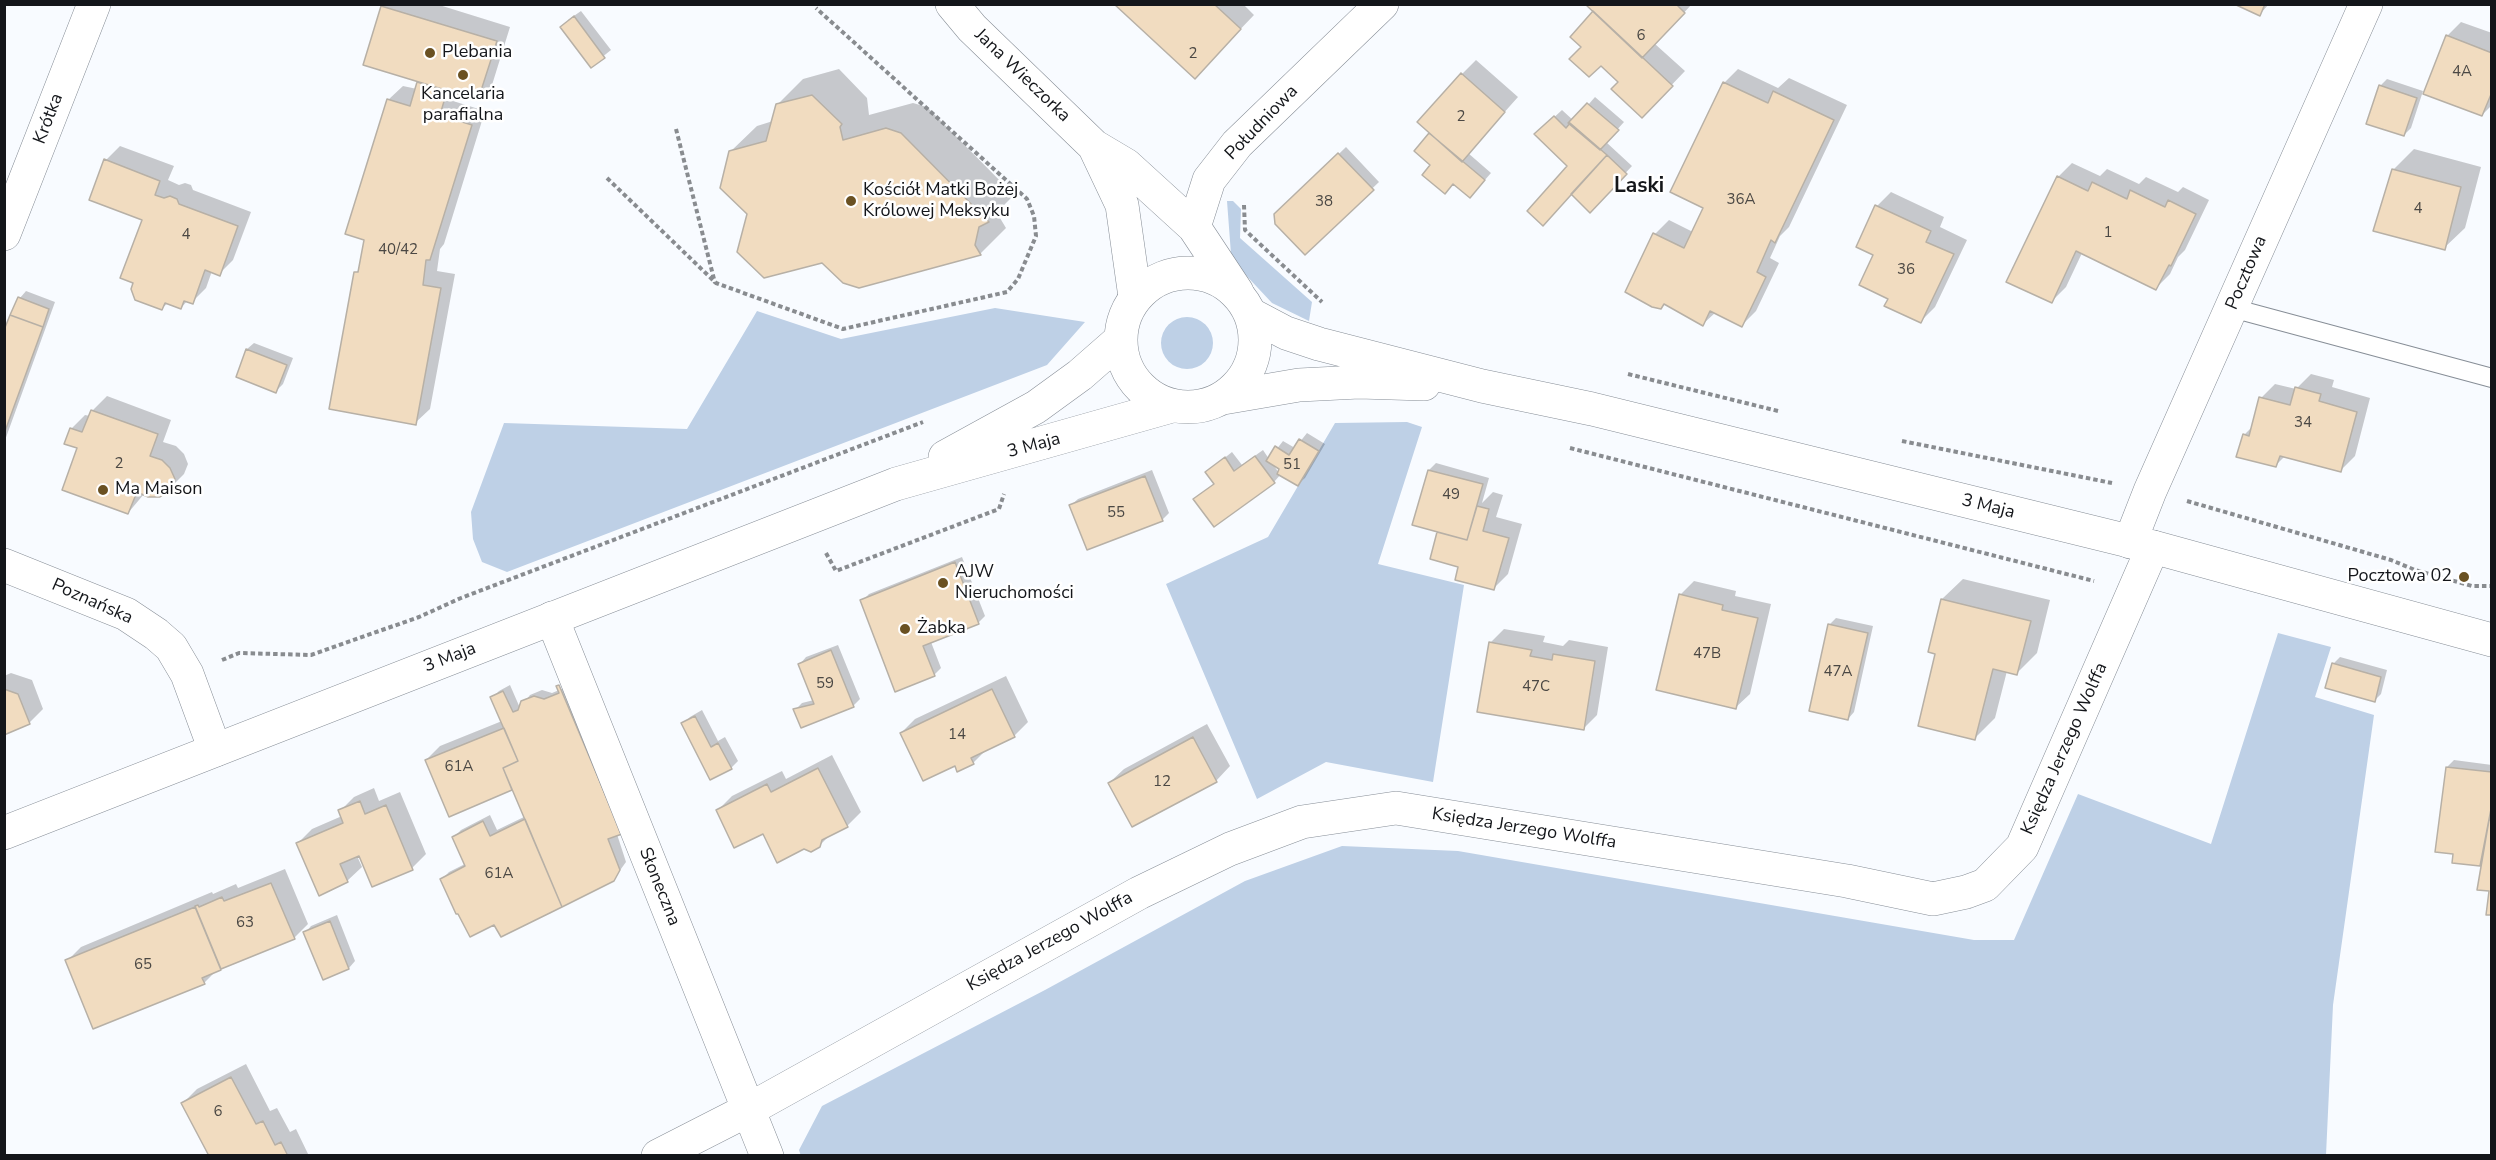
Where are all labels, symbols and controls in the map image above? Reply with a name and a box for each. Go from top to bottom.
street label: Jana Wieczorka [970,25,1074,127]
house number: 6 [1637,27,1645,45]
place label: Plebania [442,42,512,64]
house number: 2 [1189,45,1197,63]
marker: Plebania [423,46,437,60]
house number: 4A [2452,63,2472,81]
marker: Kancelaria parafialna [456,68,470,82]
street label: Południowa [1221,81,1303,165]
place label: Kancelaria parafialna [421,84,505,127]
street label: Krótka [30,91,68,147]
house number: 2 [1457,108,1465,126]
district label: Laski [1614,174,1664,200]
place label: Kościół Matki Bożej Królowej Meksyku [863,180,1018,222]
house number: 36A [1727,191,1755,209]
house number: 38 [1315,193,1333,211]
marker: Kościół Matki Bożej Królowej Meksyku [844,194,858,208]
house number: 4 [2414,200,2422,218]
house number: 1 [2104,224,2112,242]
house number: 4 [182,226,190,244]
street label: Pocztowa [2222,233,2272,313]
house number: 40/42 [378,241,418,259]
house number: 36 [1897,261,1915,279]
house number: 34 [2294,414,2312,432]
street label: 3 Maja [1005,429,1063,463]
house number: 2 [115,455,123,473]
house number: 51 [1283,456,1301,474]
place label: Ma Maison [115,479,203,501]
marker: Ma Maison [96,483,110,497]
house number: 49 [1442,486,1460,504]
street label: 3 Maja [1959,490,2017,524]
house number: 55 [1107,504,1125,522]
place label: AJW Nieruchomości [955,562,1074,604]
place label: Pocztowa 02 [2348,566,2452,588]
marker: Pocztowa 02 [2457,570,2471,584]
street label: Poznańska [48,575,136,629]
marker: AJW Nieruchomości [936,576,950,590]
place label: Żabka [917,618,966,640]
marker: Żabka [898,622,912,636]
street label: 3 Maja [421,638,479,678]
house number: 47B [1693,645,1721,663]
street label: Księdza Jerzego Wolffa [2017,660,2113,838]
house number: 47A [1824,663,1852,681]
house number: 59 [816,675,834,693]
house number: 47C [1522,678,1550,696]
house number: 14 [948,726,966,744]
house number: 61A [445,758,473,776]
house number: 12 [1153,773,1171,791]
street label: Księdza Jerzego Wolffa [1430,804,1618,854]
street label: Słoneczna [634,845,684,929]
house number: 61A [485,865,513,883]
street label: Księdza Jerzego Wolffa [963,887,1137,997]
house number: 63 [236,914,254,932]
house number: 65 [134,956,152,974]
house number: 6 [214,1103,222,1121]

